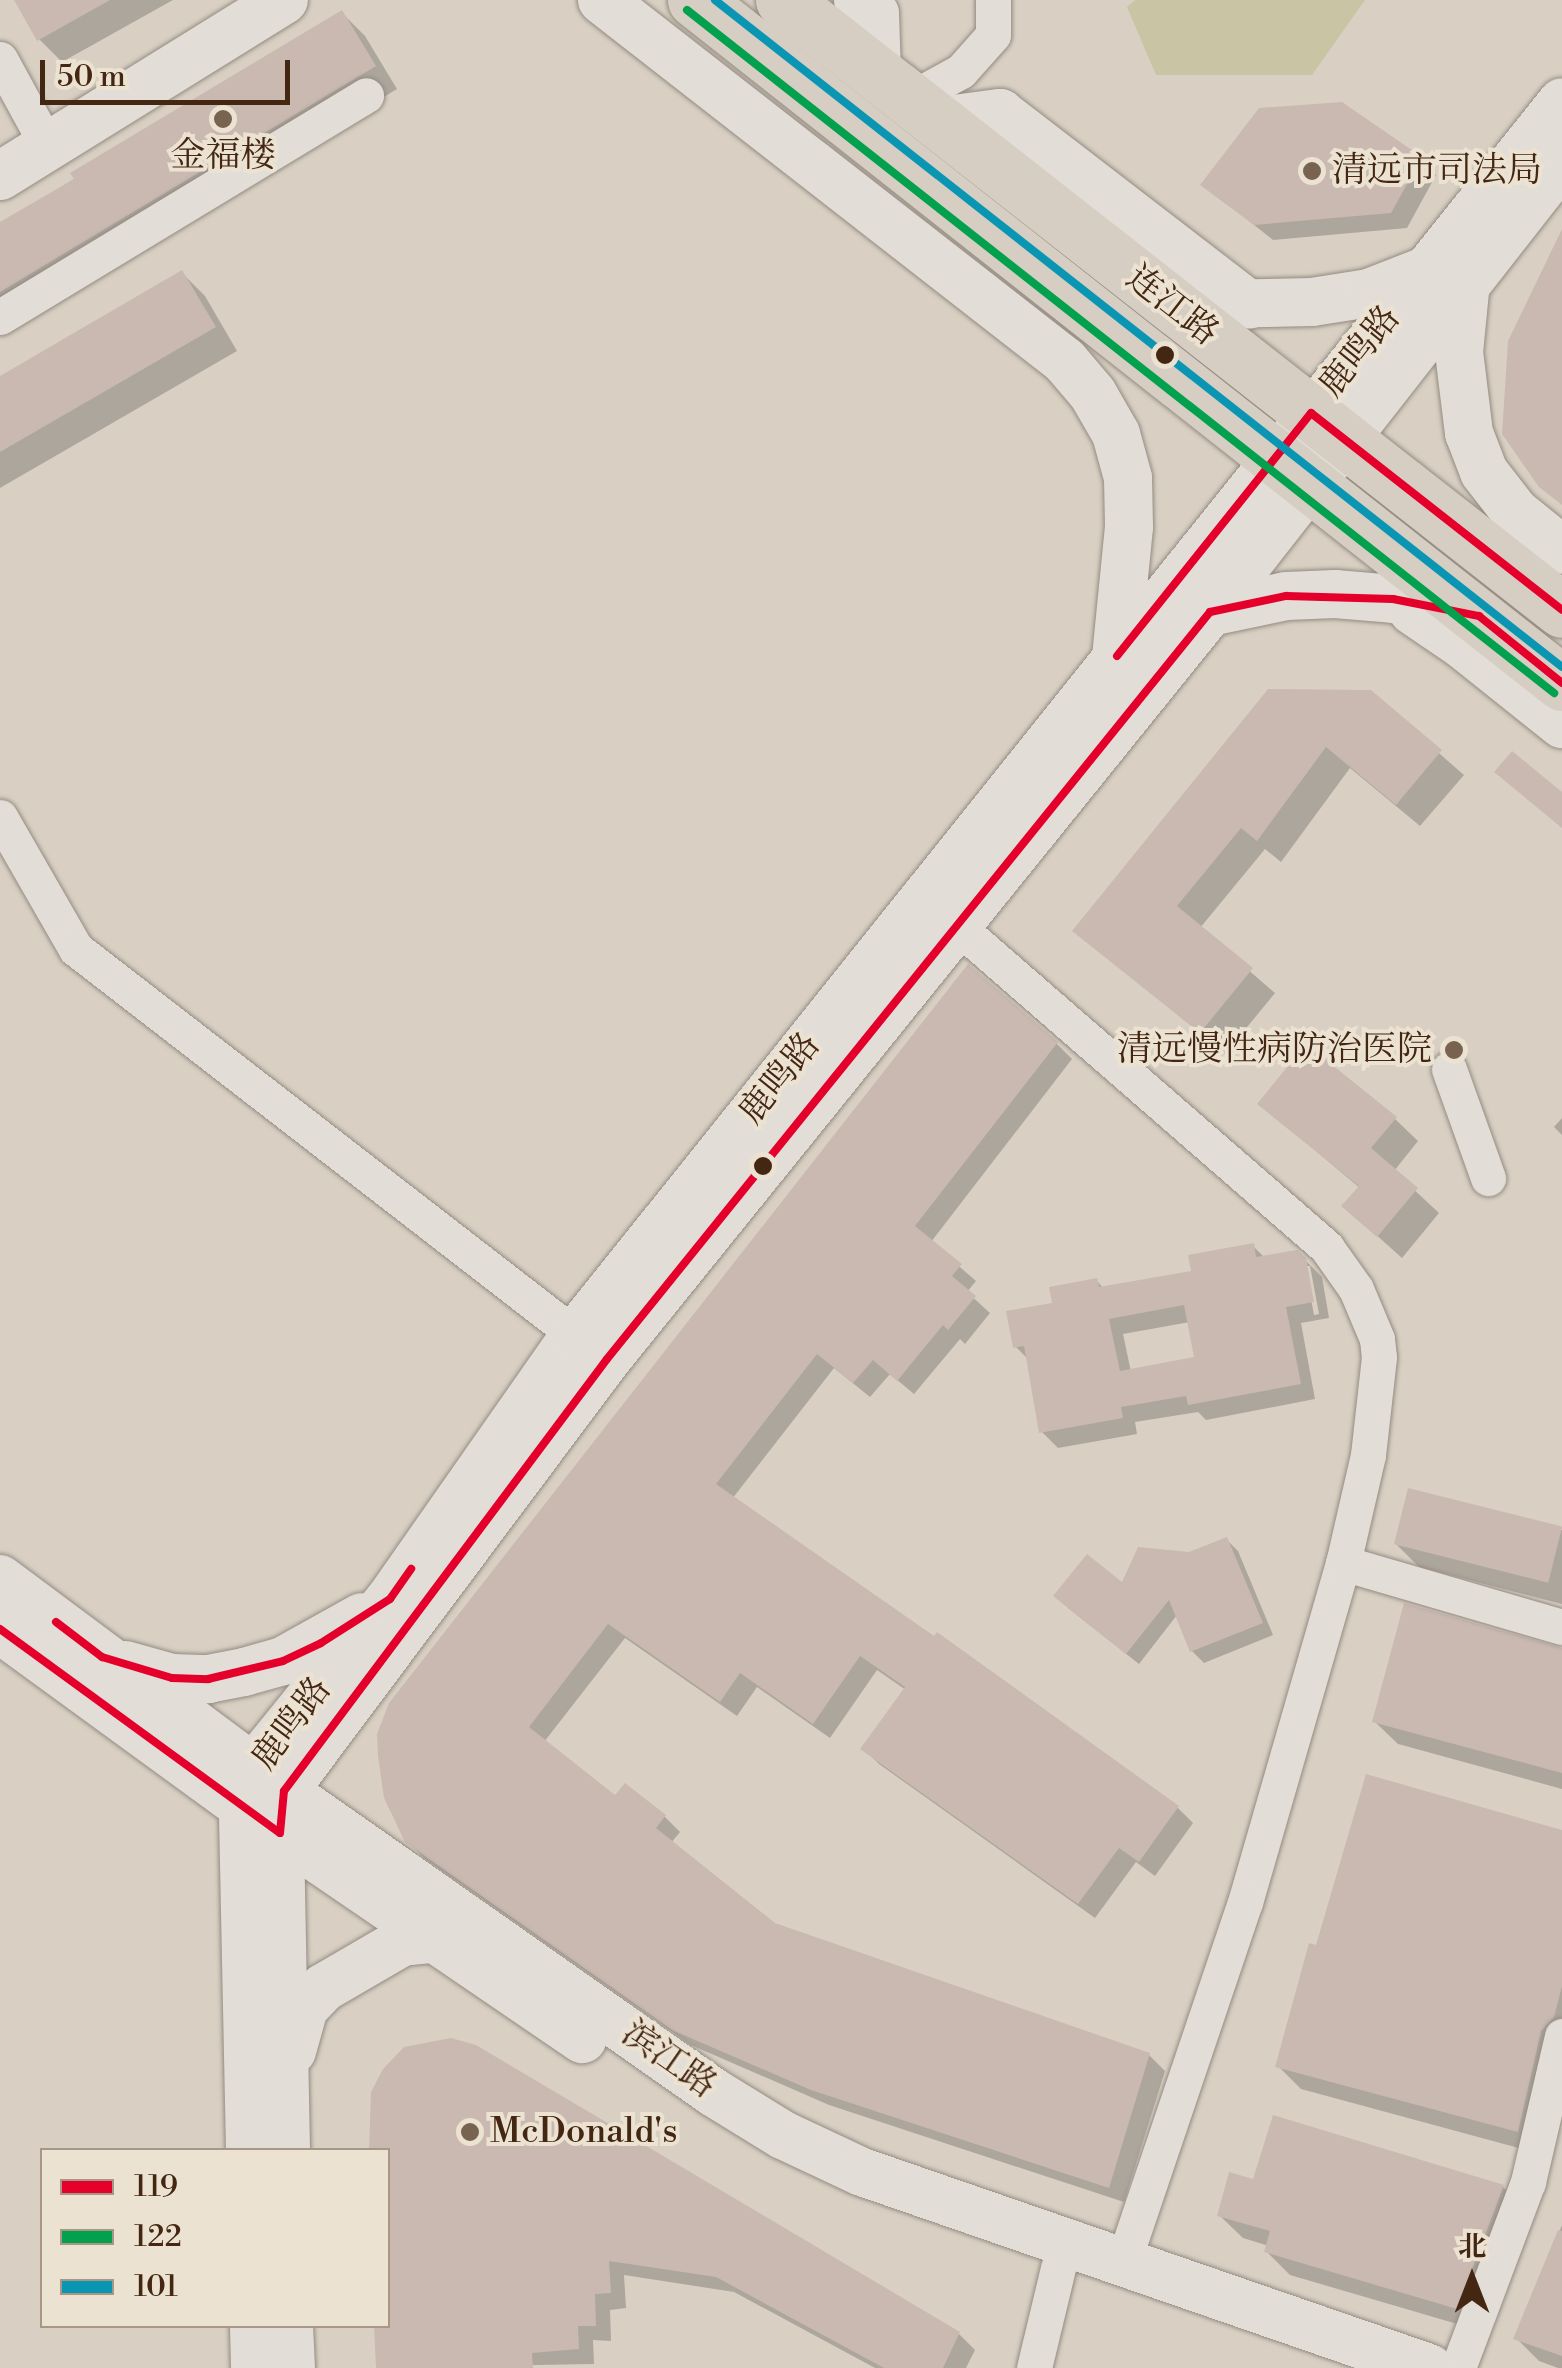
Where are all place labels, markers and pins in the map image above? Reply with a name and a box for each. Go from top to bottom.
marker: 金福楼 [212,108,234,130]
place label: 金福楼 [171,135,275,177]
place label: 清远市司法局 [1332,150,1542,192]
marker: 清远市司法局 [1301,160,1323,182]
unlabelled marker [1155,345,1175,365]
place label: 清远慢性病防治医院 [1117,1029,1432,1071]
marker: 清远慢性病防治医院 [1441,1037,1467,1063]
unlabelled marker [753,1156,773,1176]
place label: McDonald's [490,2111,677,2153]
marker: McDonald's [459,2121,481,2143]

